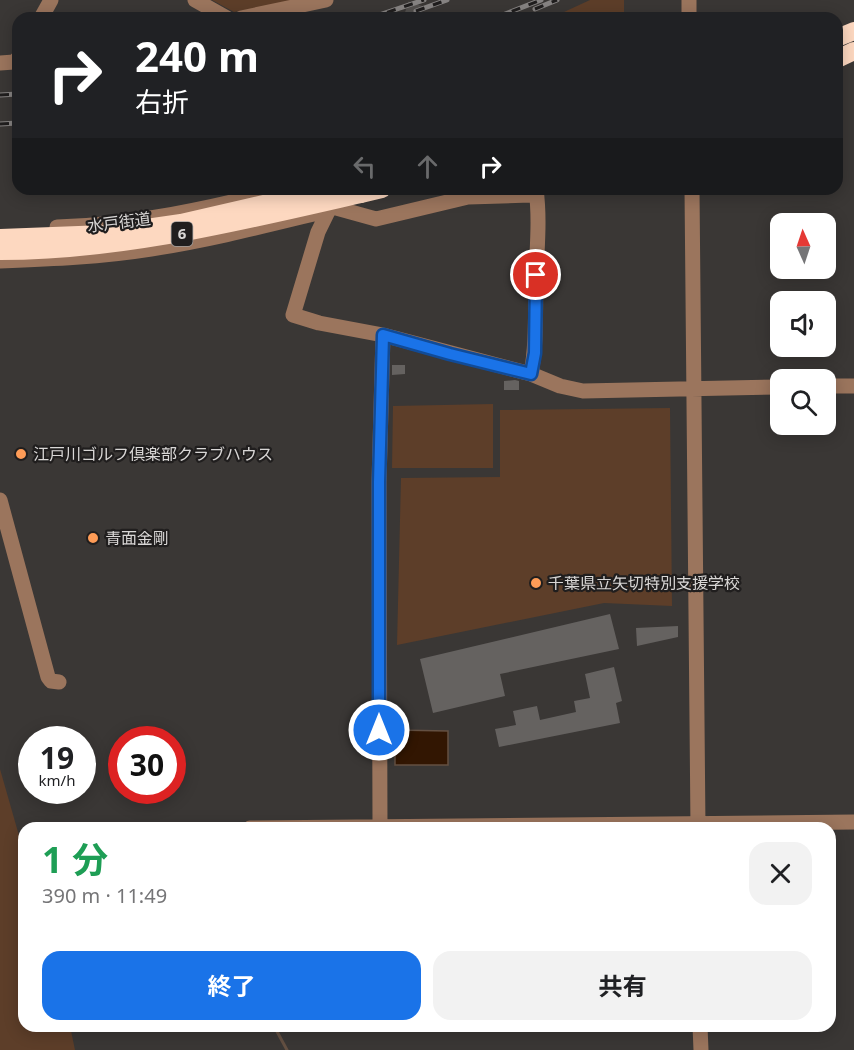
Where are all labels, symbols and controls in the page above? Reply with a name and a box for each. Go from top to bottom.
text: 240 m [135,27,259,84]
icon: right [36,36,114,114]
text: 右折 [135,83,189,120]
icon: left [348,150,381,183]
icon: ahead [411,150,444,183]
icon: right [474,150,507,183]
street label: 水戸街道 [86,207,152,237]
north arrow [770,213,836,279]
map controls [770,213,836,435]
road number: 6 [172,222,192,246]
pin [510,249,561,300]
icon: arrive [519,258,552,291]
button: sound [770,291,836,357]
button: search [770,369,836,435]
place label: 江戸川ゴルフ倶楽部クラブハウス [33,443,273,465]
marker: 江戸川ゴルフ倶楽部クラブハウス [14,447,28,461]
place label: 青面金剛 [105,527,169,549]
marker: 青面金剛 [86,531,100,545]
place label: 千葉県立矢切特別支援学校 [548,572,740,594]
marker: 千葉県立矢切特別支援学校 [529,576,543,590]
position arrow [347,698,411,762]
speed limit sign: 30 [108,726,186,804]
text: 19 [40,737,74,778]
text: km/h [39,770,75,790]
text: 1 分 [42,835,108,884]
button: close [749,842,812,905]
text: 390 m · 11:49 [42,882,167,909]
button: 終了 [42,951,421,1020]
button: 共有 [433,951,812,1020]

